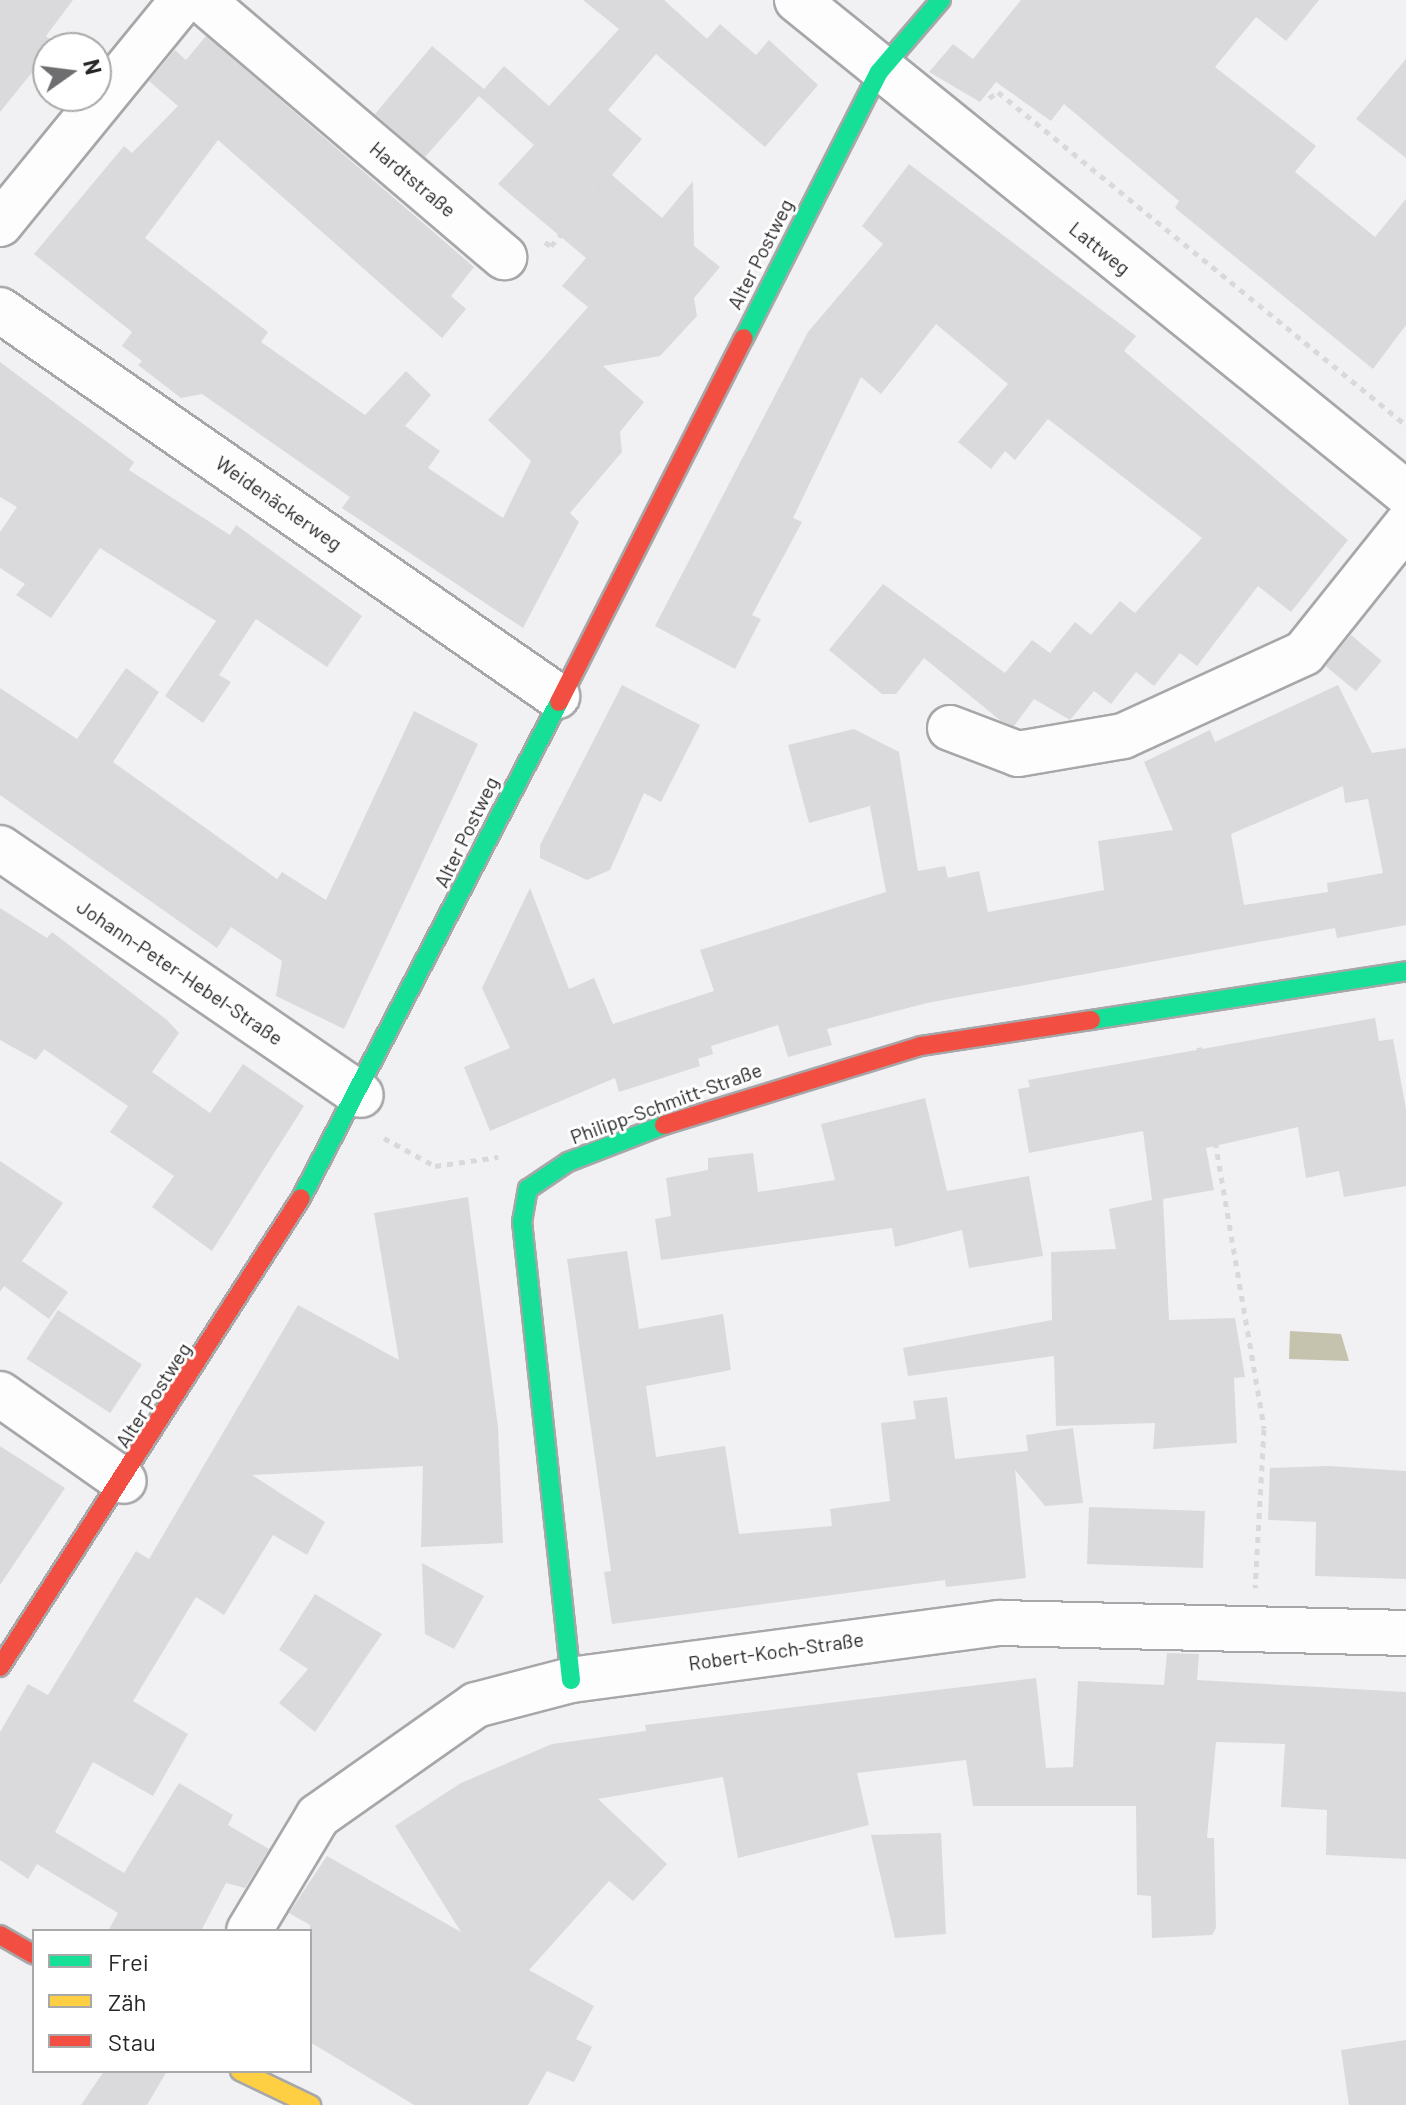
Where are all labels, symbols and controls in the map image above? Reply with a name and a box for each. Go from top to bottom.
north arrow [32,32,112,112]
text: N [79,56,108,77]
street label: Hardtstraße [365,136,461,222]
street label: Alter Postweg [722,195,798,313]
street label: Lattweg [1065,216,1135,280]
street label: Weidenäckerweg [211,451,347,555]
street label: Alter Postweg [429,773,503,891]
street label: Johann-Peter-Hebel-Straße [72,894,288,1050]
street label: Philipp-Schmitt-Straße [567,1057,765,1149]
street label: Alter Postweg [110,1338,196,1452]
street label: Robert-Koch-Straße [687,1627,865,1675]
legend [32,1929,312,2073]
text: Frei [108,1947,149,1976]
text: Zäh [108,1987,146,2016]
text: Stau [108,2027,156,2056]

